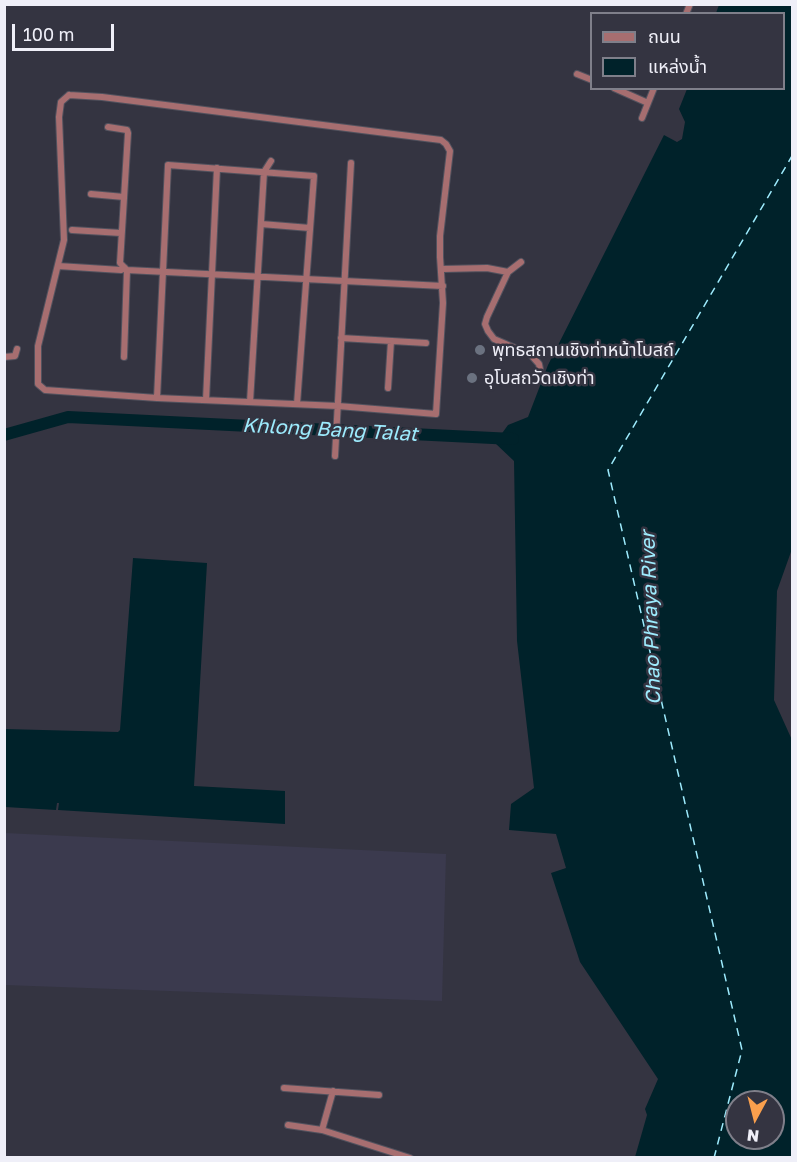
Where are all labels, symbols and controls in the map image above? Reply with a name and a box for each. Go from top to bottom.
scale bar [15,12,117,50]
legend [590,12,785,90]
text: 100 m [23,23,74,45]
text: ถนน [648,25,681,47]
text: แหล่งน้ำ [648,55,707,77]
place label: พุทธสถานเชิงท่าหน้าโบสถ์ [492,339,674,361]
marker: พุทธสถานเชิงท่าหน้าโบสถ์ [473,343,487,357]
place label: อุโบสถวัดเชิงท่า [484,367,595,389]
marker: อุโบสถวัดเชิงท่า [465,371,479,385]
water label: Khlong Bang Talat [242,413,418,447]
water label: Chao Phraya River [636,531,666,705]
north arrow [725,1090,785,1150]
text: N [746,1125,760,1147]

